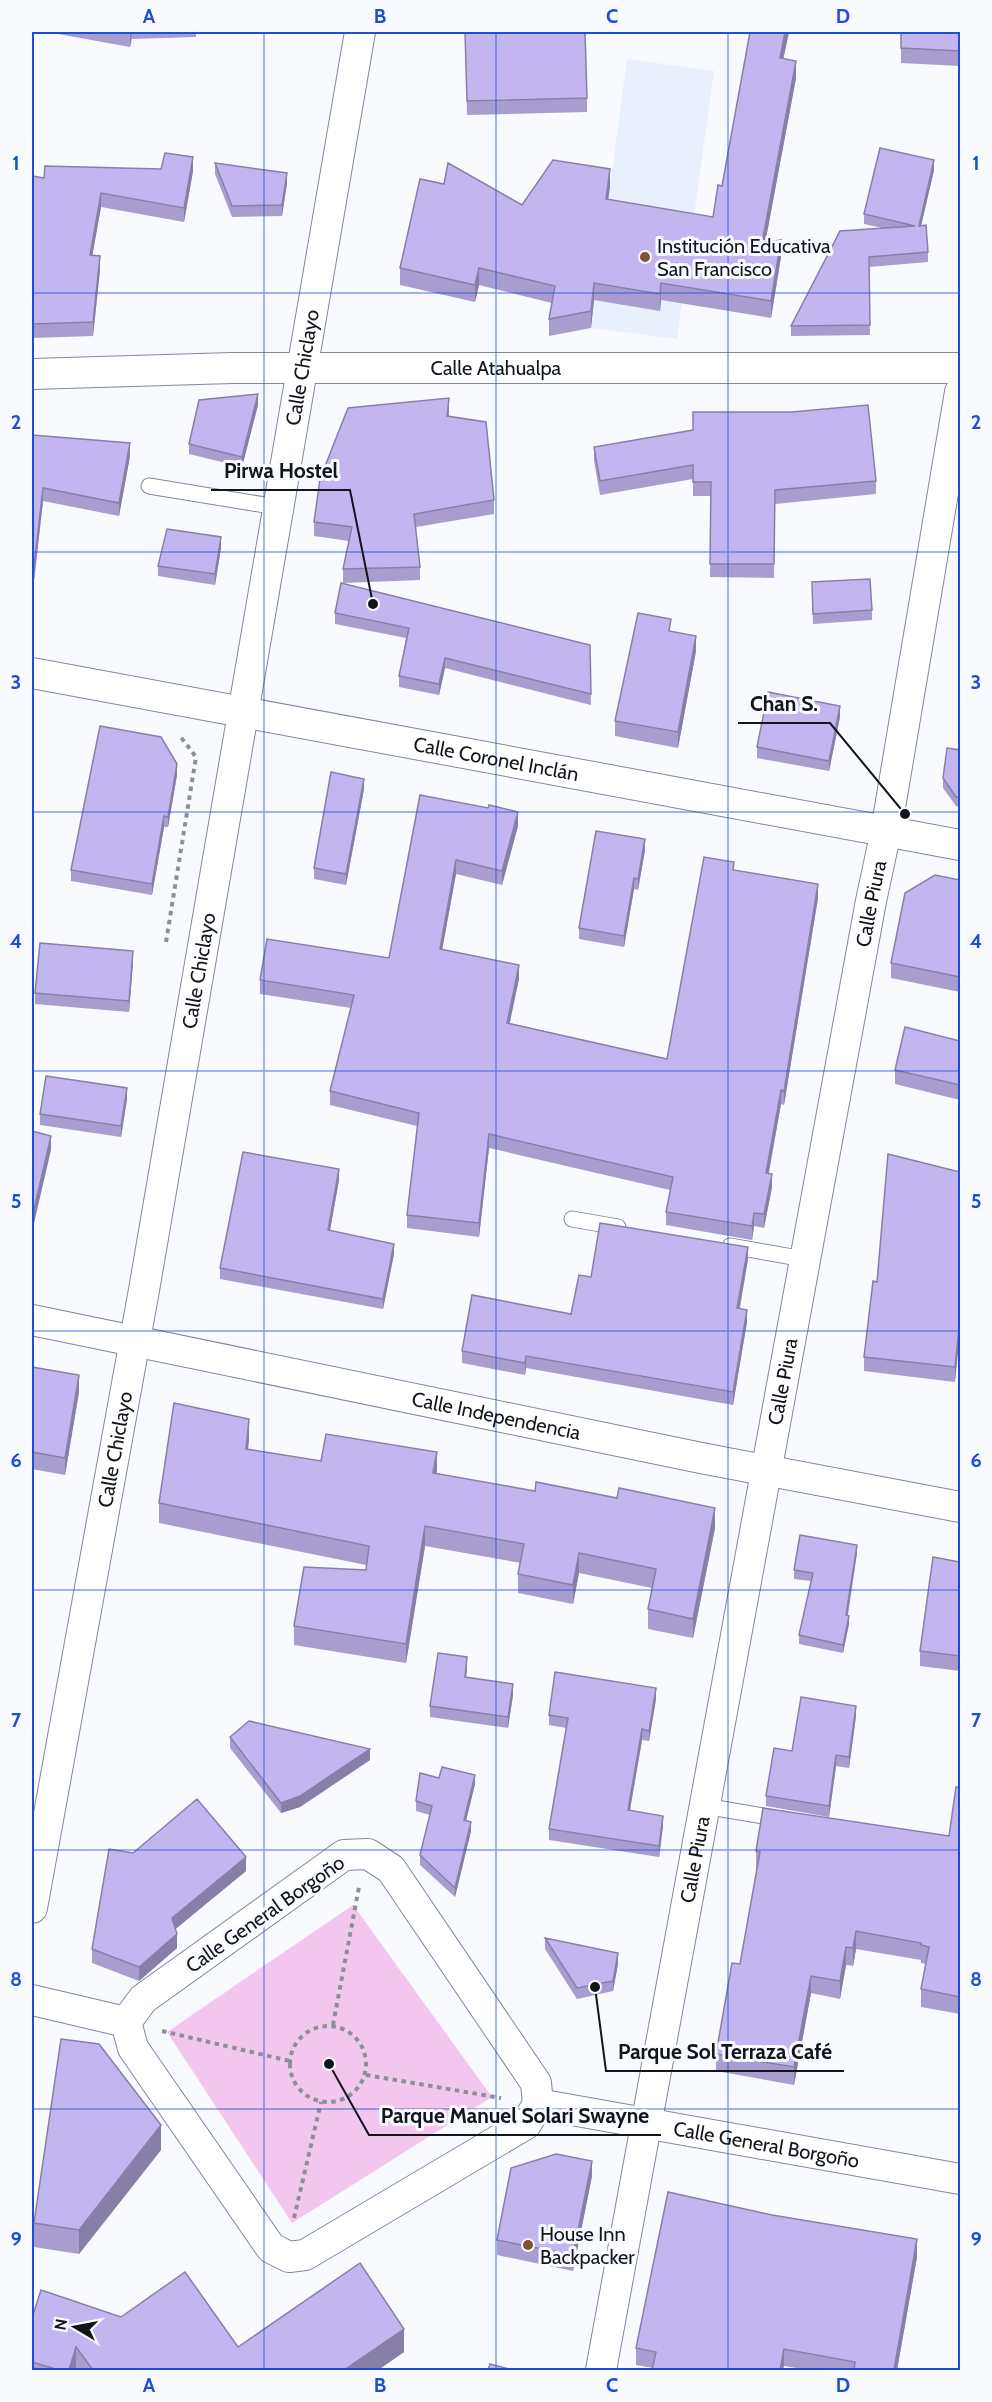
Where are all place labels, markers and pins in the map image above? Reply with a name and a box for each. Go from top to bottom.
place label: Institución Educativa San Francisco [657,234,831,281]
marker: Institución Educativa San Francisco [638,250,652,264]
callout: Pirwa Hostel [211,451,350,490]
callout: Chan S. [738,684,830,723]
callout: Parque Sol Terraza Café [606,2032,844,2071]
callout: Parque Manuel Solari Swayne [369,2096,661,2135]
place label: House Inn Backpacker [540,2222,635,2269]
marker: House Inn Backpacker [521,2238,535,2252]

